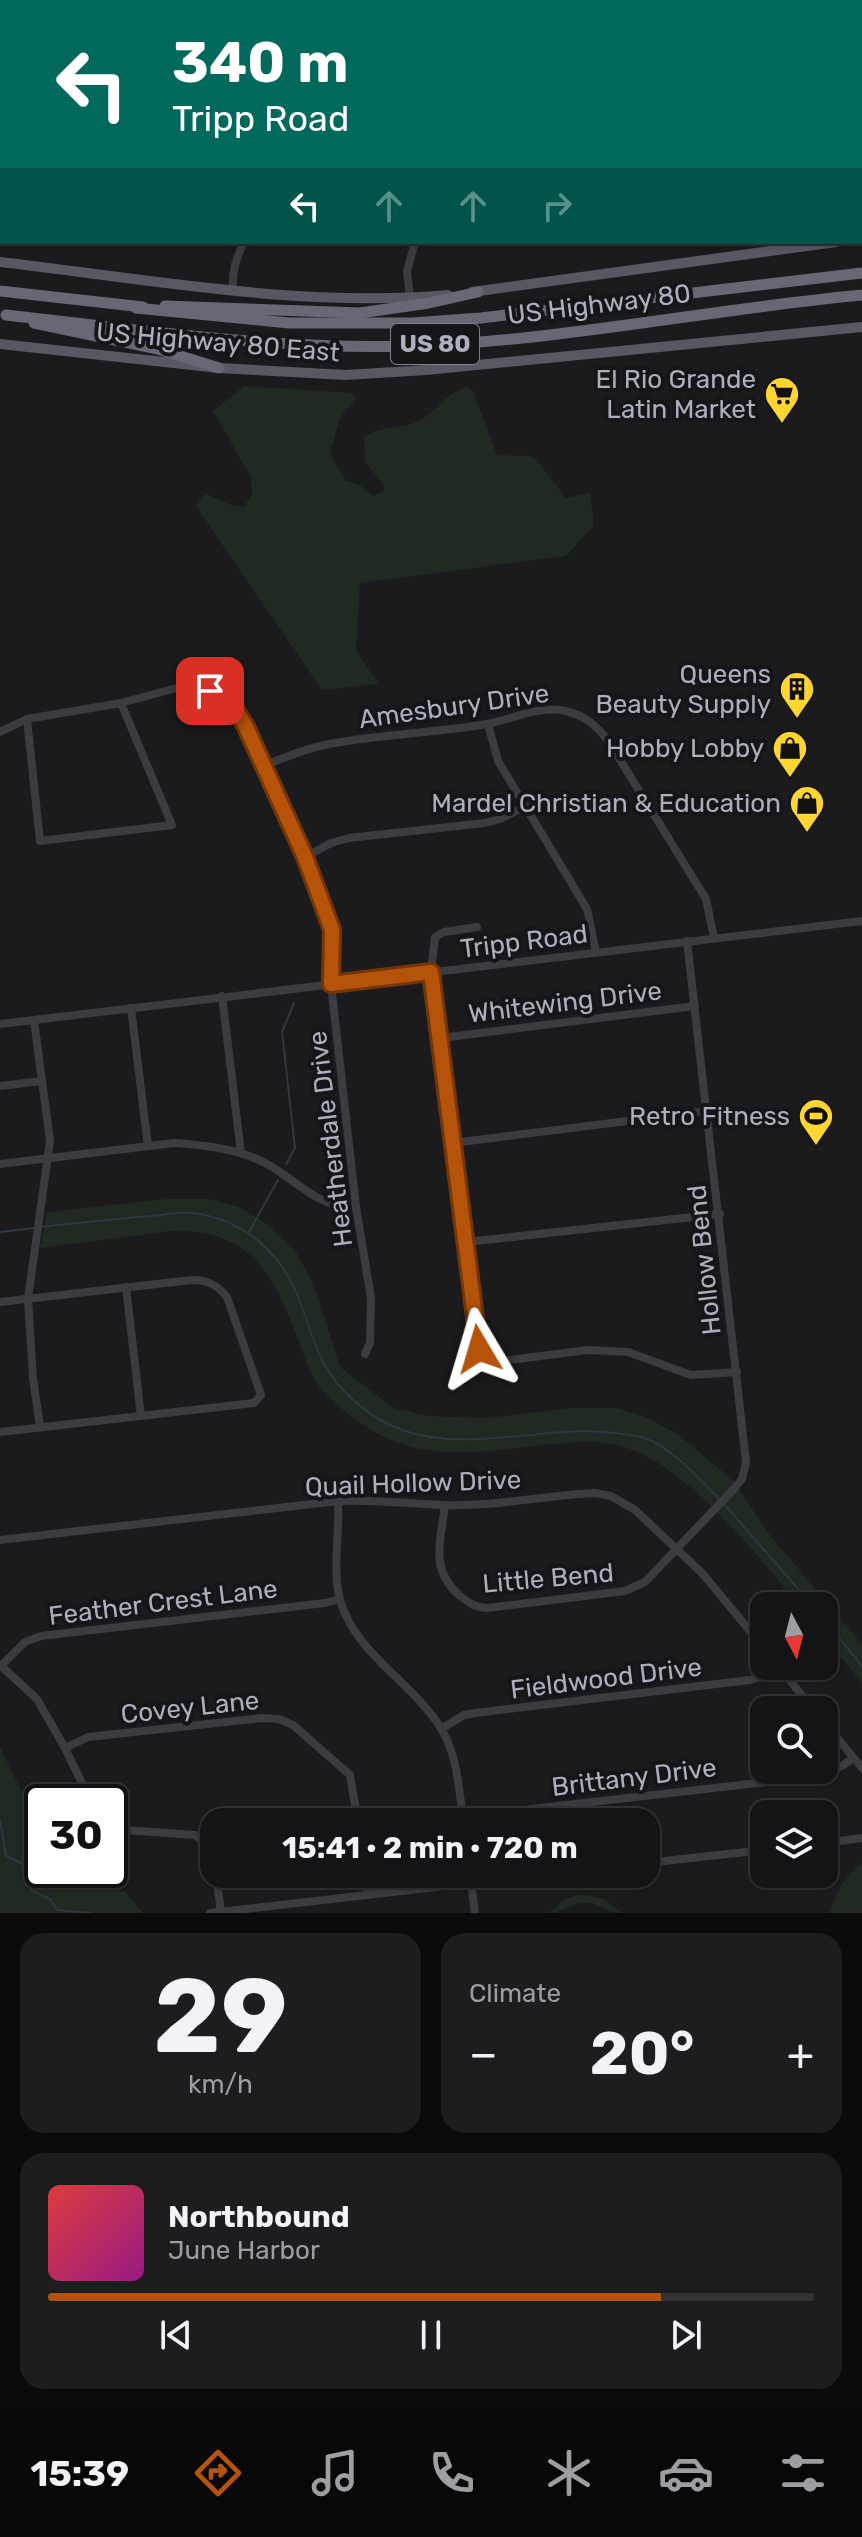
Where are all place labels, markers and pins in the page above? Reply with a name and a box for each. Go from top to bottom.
place label: El Rio Grande Latin Market [595,364,756,425]
supermarket icon: El Rio Grande Latin Market [763,375,801,425]
pin [176,657,244,725]
place label: Queens Beauty Supply [595,659,771,720]
building icon: Queens Beauty Supply [778,670,816,720]
shop icon: Hobby Lobby [771,729,809,779]
place label: Hobby Lobby [606,733,764,764]
shop icon: Mardel Christian & Education [788,784,826,834]
place label: Mardel Christian & Education [431,788,781,819]
sports icon: Retro Fitness [797,1097,835,1147]
place label: Retro Fitness [629,1101,790,1132]

